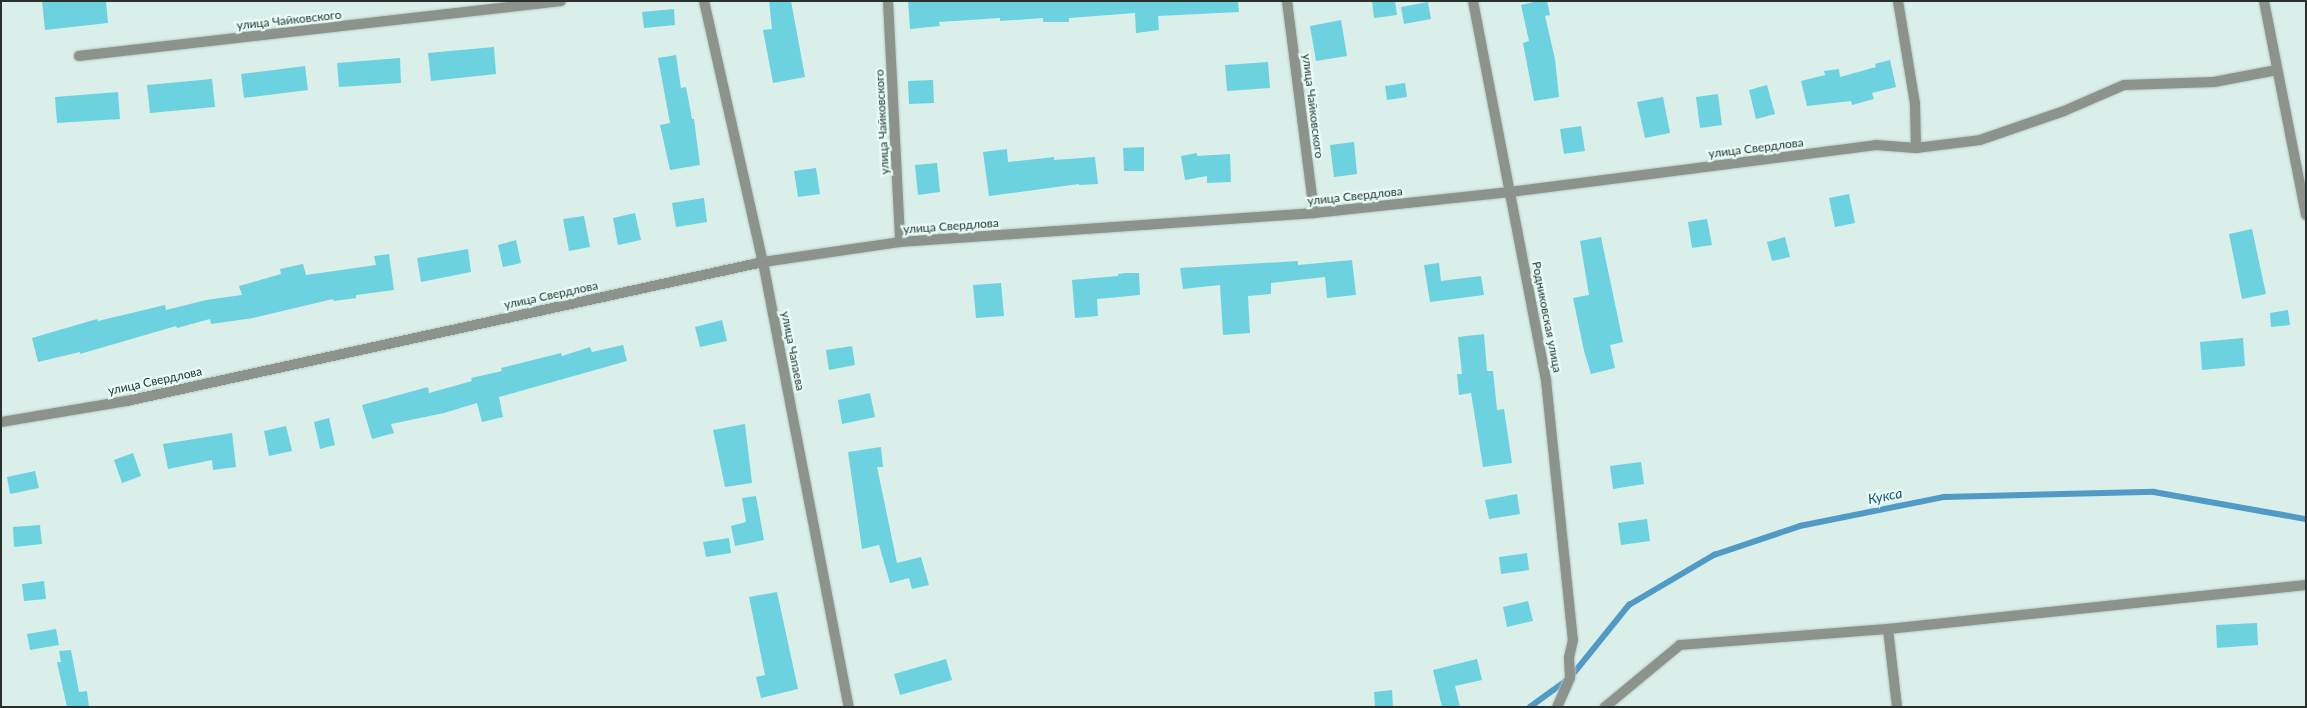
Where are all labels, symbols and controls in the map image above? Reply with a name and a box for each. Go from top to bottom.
street label: улица Чайковского [236,7,342,33]
street label: улица Чайковского [1299,53,1327,159]
street label: улица Чайковского [872,69,892,175]
street label: улица Свердлова [1708,135,1804,161]
street label: улица Свердлова [1307,184,1403,208]
street label: улица Свердлова [903,215,999,237]
street label: Родниковская улица [1529,260,1565,374]
street label: улица Свердлова [503,278,599,312]
street label: улица Чапаева [778,310,808,392]
street label: улица Свердлова [107,364,203,398]
water label: Кукса [1866,484,1904,508]

